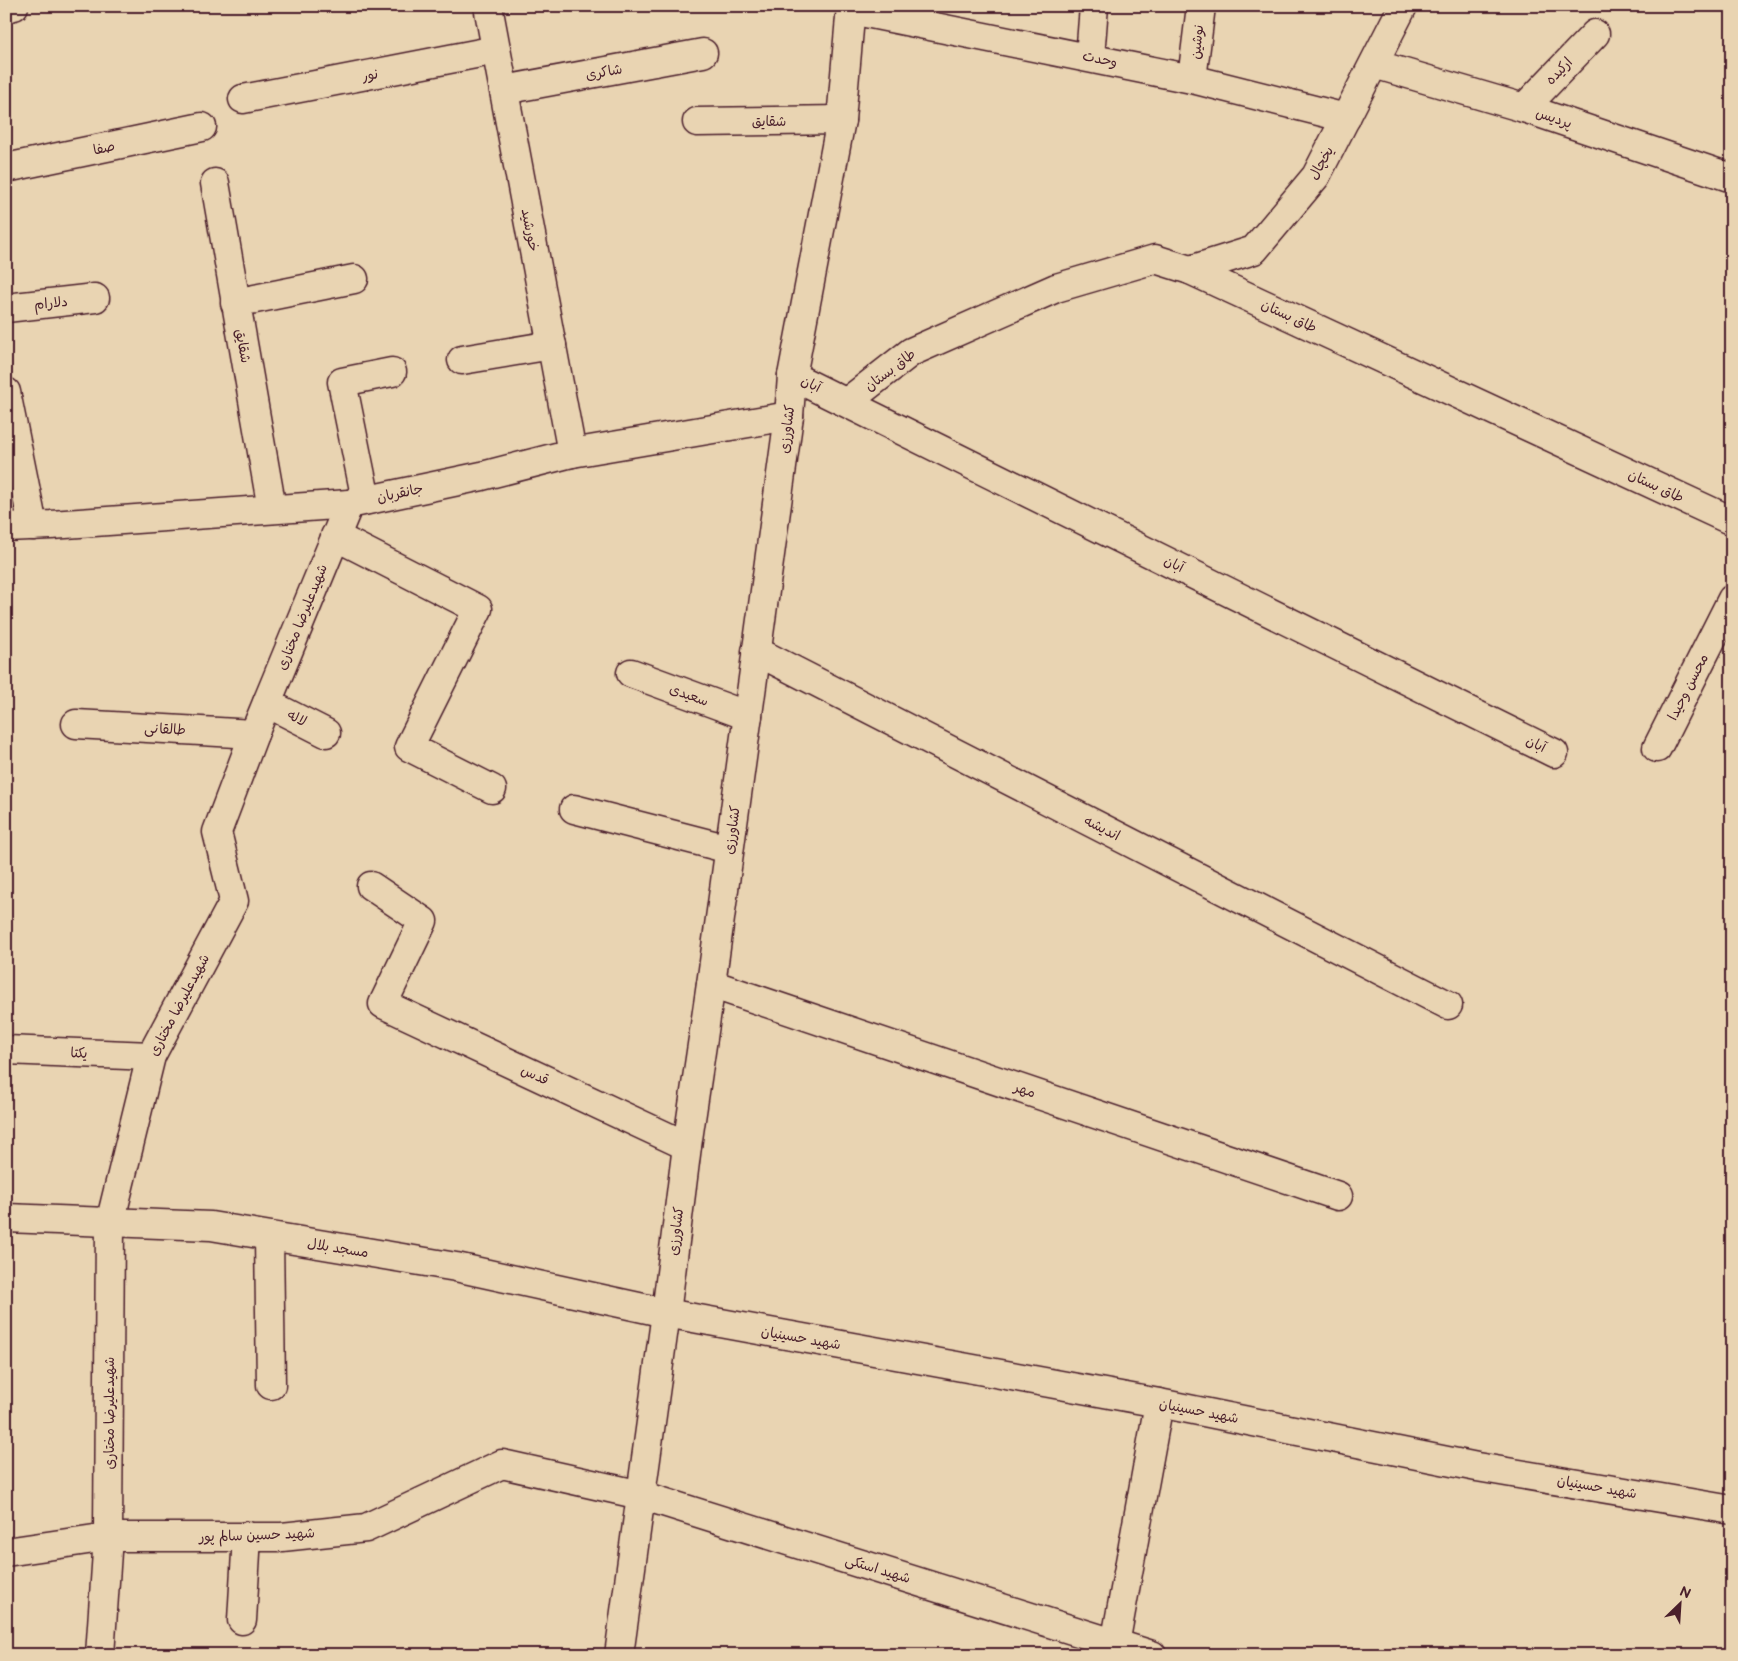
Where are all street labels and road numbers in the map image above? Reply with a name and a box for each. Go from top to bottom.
street label: نوشین [1187,24,1207,60]
street label: وحدت [1081,47,1119,71]
street label: ارکیده [1542,54,1576,88]
street label: شاکری [584,60,624,84]
street label: نور [359,65,380,85]
street label: پردیس [1533,104,1574,133]
street label: شقایق [752,113,786,130]
street label: صفا [92,137,116,159]
street label: یخچال [1305,143,1338,183]
street label: خورشید [518,207,542,253]
street label: دلارام [33,293,69,315]
street label: طاق بستان [1258,296,1320,336]
street label: شقایق [232,328,254,364]
street label: طاق بستان [861,345,919,395]
street label: آبان [798,372,824,396]
street label: کشاورزی [776,404,798,454]
street label: طاق بستان [1625,466,1687,506]
street label: جانقربان [375,480,425,506]
street label: آبان [1161,552,1187,576]
street label: شهیدعلیرضا مختاری [273,561,331,673]
street label: محسن وحیدا [1664,651,1712,723]
street label: سعیدی [667,680,711,710]
street label: لاله [284,706,310,730]
street label: طالقانی [144,719,186,739]
street label: آبان [1523,732,1549,756]
street label: کشاورزی [720,805,744,855]
street label: اندیشه [1081,812,1123,844]
street label: شهیدعلیرضا مختاری [145,951,213,1059]
street label: یکتا [70,1044,88,1062]
street label: قدس [518,1061,552,1089]
street label: مهر [1011,1078,1038,1102]
street label: کشاورزی [665,1206,687,1256]
street label: مسجد بلال [306,1235,370,1261]
street label: شهید حسینیان [760,1323,842,1353]
street label: شهیدعلیرضا مختاری [101,1357,118,1469]
street label: شهید حسینیان [1158,1395,1240,1427]
street label: شهید حسینیان [1556,1472,1638,1502]
street label: شهید حسین سالم پور [198,1524,315,1548]
street label: شهید استکی [843,1551,913,1587]

